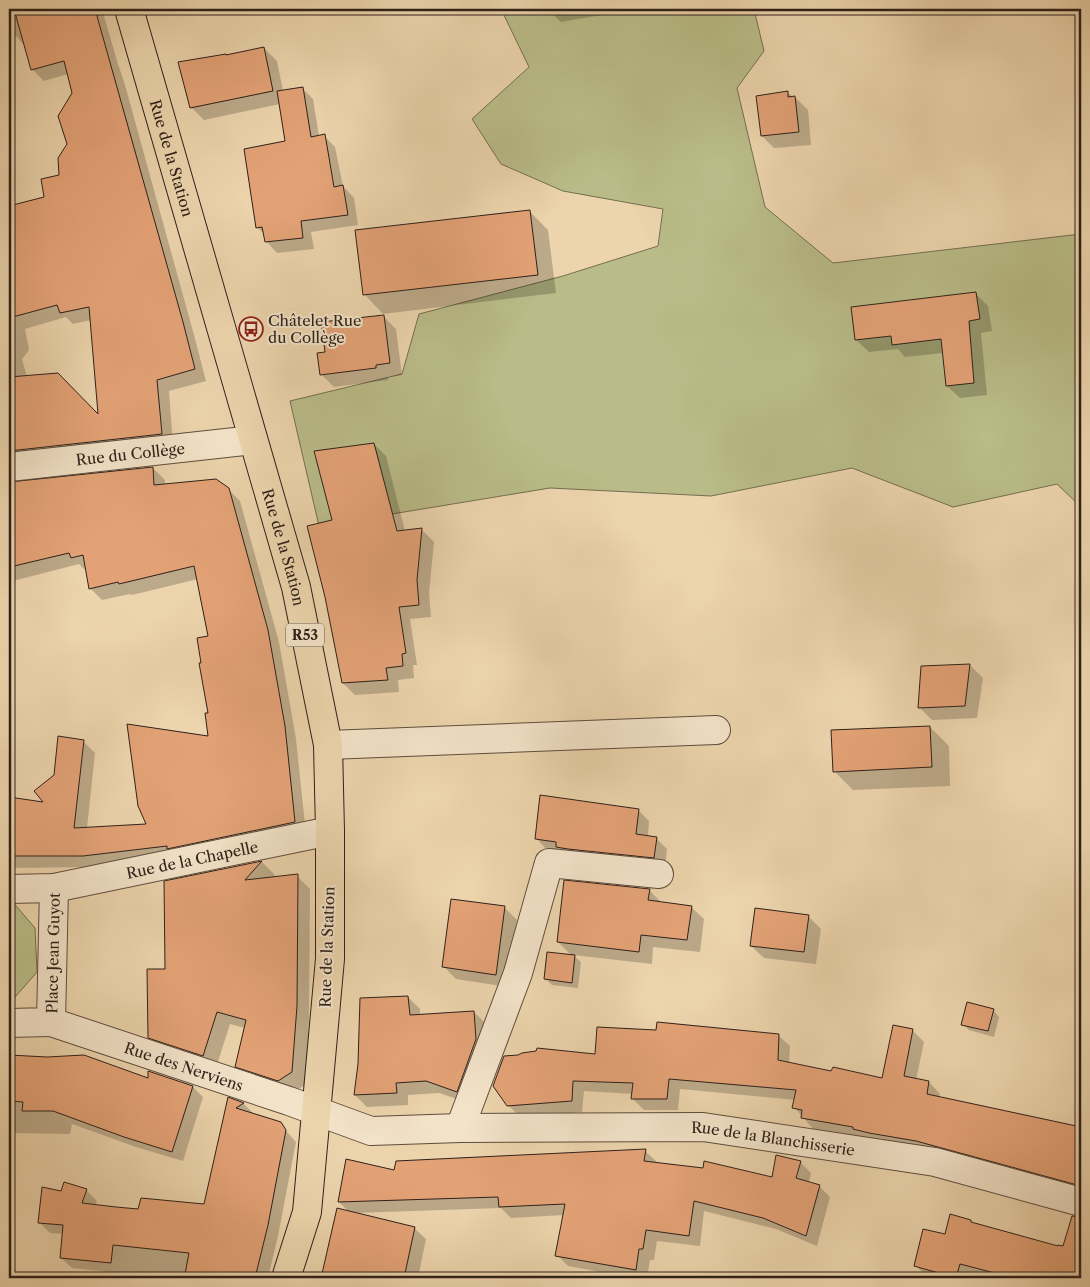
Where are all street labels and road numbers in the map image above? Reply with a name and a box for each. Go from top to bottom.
street label: Rue de la Station [146,97,198,219]
street label: Rue du Collège [75,438,186,469]
street label: Rue de la Station [259,486,309,608]
road number: R53 [286,624,324,646]
street label: Rue de la Chapelle [124,837,260,882]
street label: Rue de la Station [315,886,339,1008]
street label: Place Jean Guyot [42,892,63,1014]
street label: Rue des Nerviens [122,1037,246,1095]
street label: Rue de la Blanchisserie [691,1117,856,1159]

